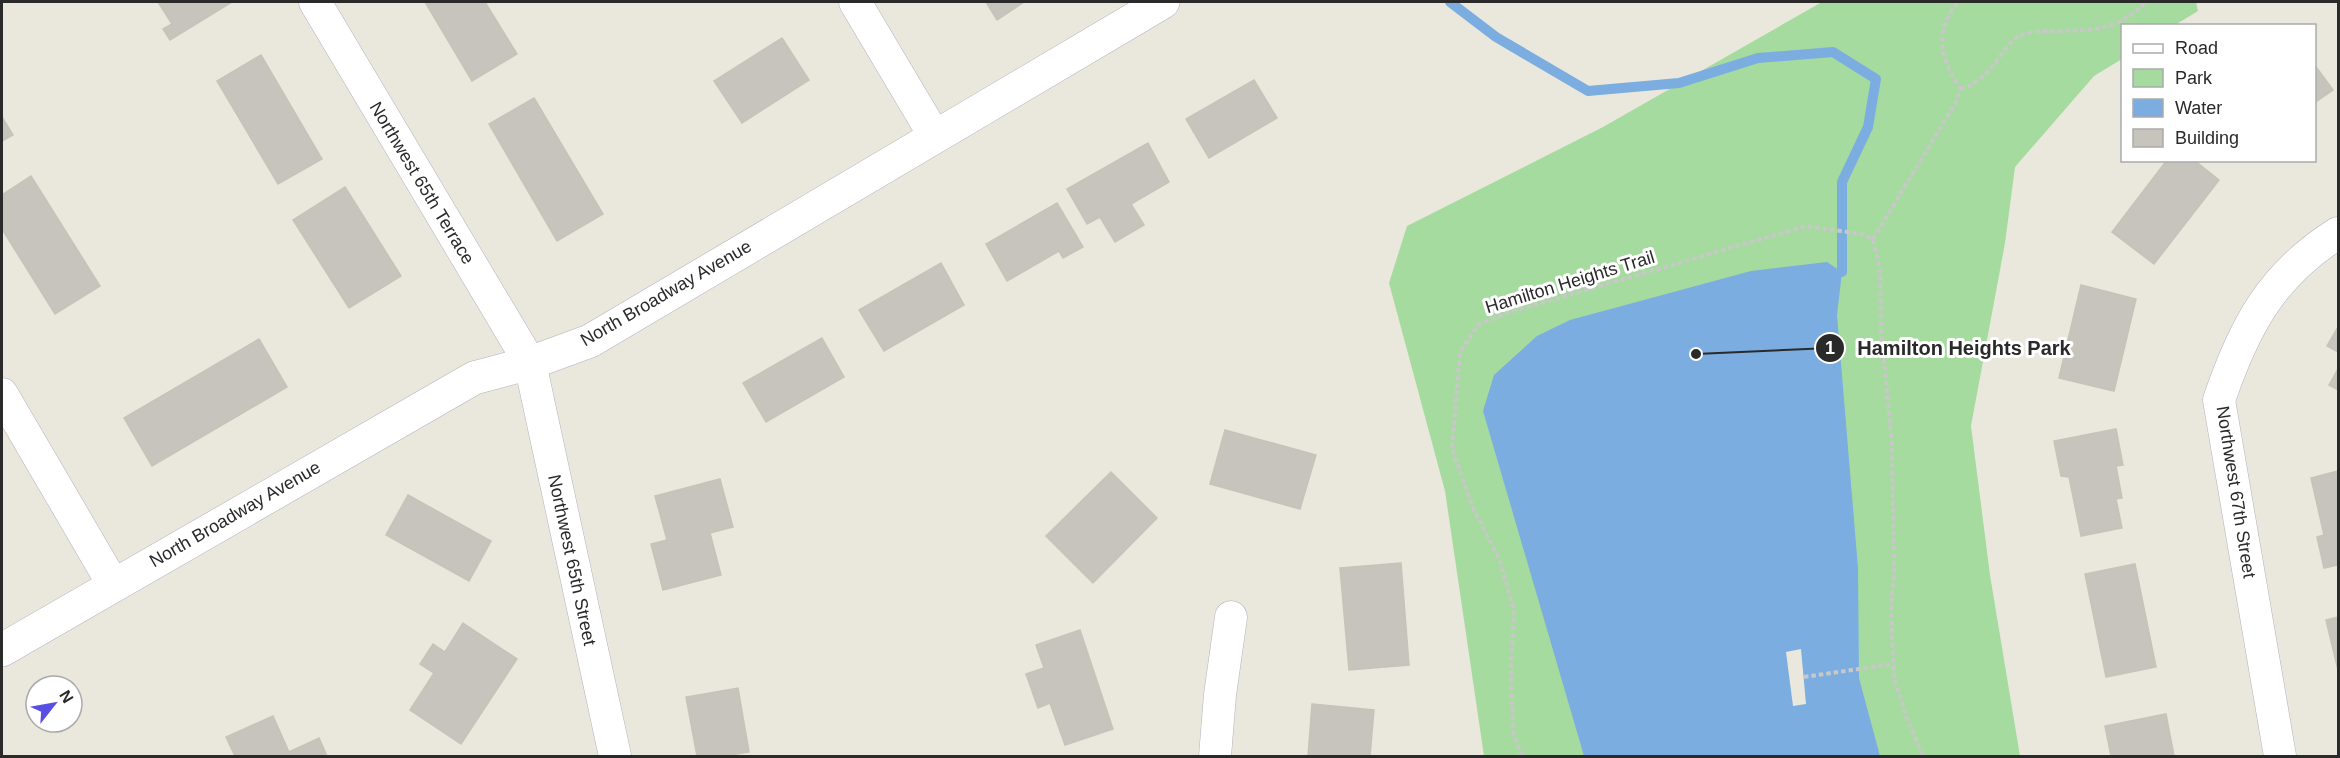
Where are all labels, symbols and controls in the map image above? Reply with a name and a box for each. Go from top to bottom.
legend [2121,24,2316,162]
text: Road [2175,38,2218,58]
text: Park [2175,68,2213,88]
street label: Northwest 65th Terrace [366,98,478,268]
text: Water [2175,98,2222,118]
text: Building [2175,128,2239,148]
street label: North Broadway Avenue [577,236,755,350]
street label: Hamilton Heights Trail [1483,247,1657,317]
callout: Hamilton Heights Park [1815,329,2082,367]
text: Hamilton Heights Park [1857,337,2072,359]
text: 1 [1825,338,1835,358]
street label: Northwest 67th Street [2213,404,2259,580]
street label: North Broadway Avenue [146,457,324,571]
street label: Northwest 65th Street [544,473,600,647]
north arrow [24,674,84,734]
text: N [56,687,77,706]

